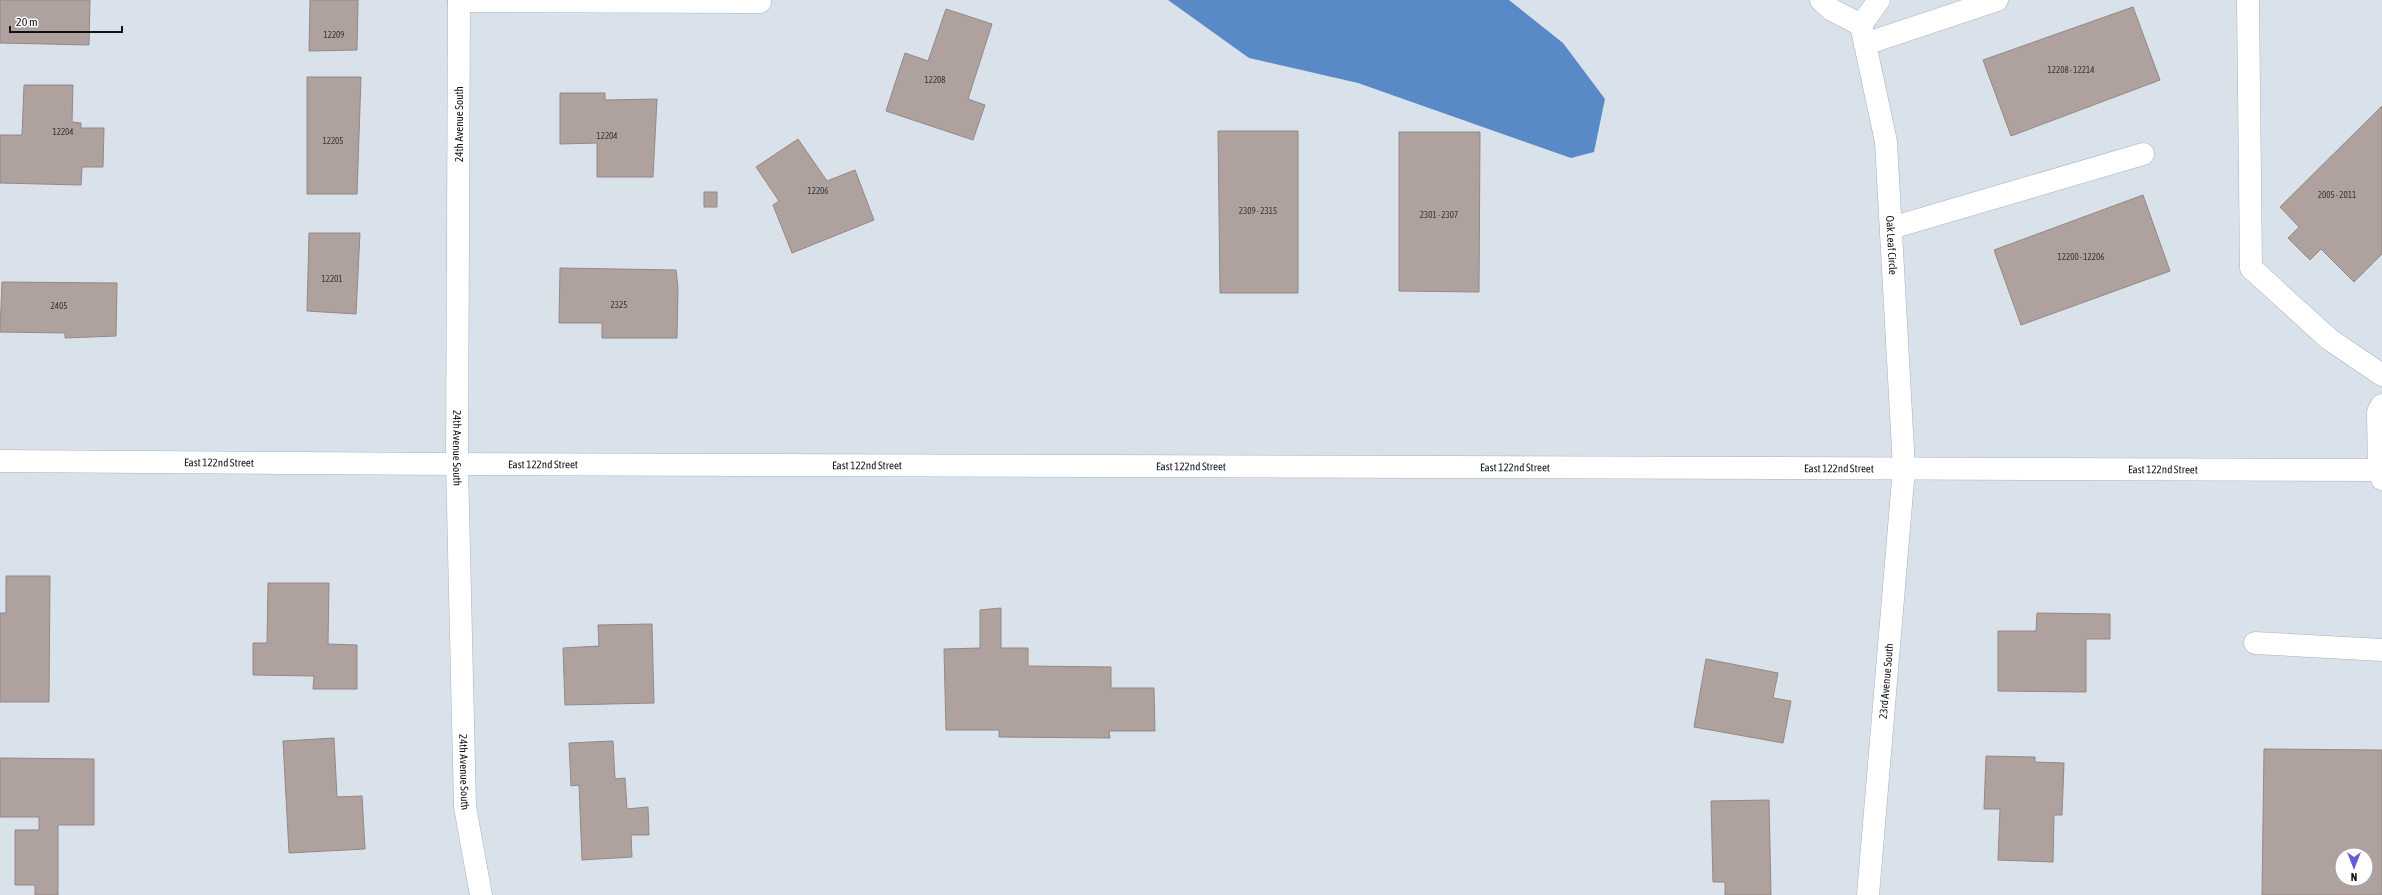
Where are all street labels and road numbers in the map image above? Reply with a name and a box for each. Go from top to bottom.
street label: 24th Avenue South [453,86,465,162]
street label: Oak Leaf Circle [1884,215,1899,275]
street label: 24th Avenue South [451,410,464,486]
street label: East 122nd Street [184,456,254,469]
street label: East 122nd Street [508,458,578,470]
street label: East 122nd Street [832,459,902,471]
street label: East 122nd Street [1156,460,1226,472]
street label: East 122nd Street [1480,461,1550,473]
street label: East 122nd Street [1804,462,1874,474]
street label: East 122nd Street [2128,463,2198,475]
street label: 23rd Avenue South [1877,643,1895,719]
street label: 24th Avenue South [457,734,471,811]

